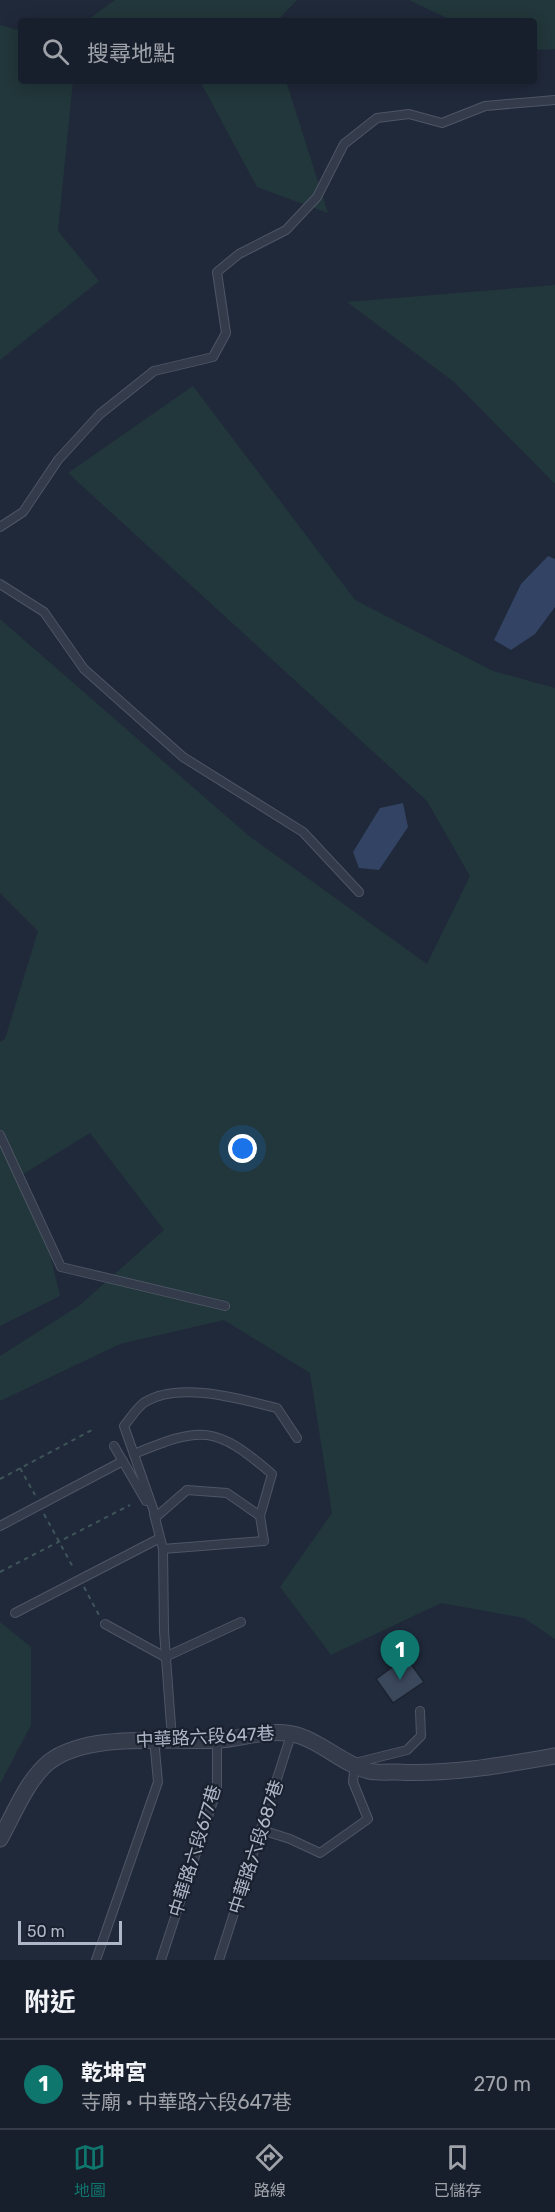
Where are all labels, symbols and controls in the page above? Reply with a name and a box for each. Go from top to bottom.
search box [18,18,537,84]
icon: search [39,35,72,68]
text: 搜尋地點 [87,40,175,67]
your location [228,1134,257,1163]
pin: 1 [380,1630,420,1680]
street label: 中華路六段647巷 [135,1722,275,1752]
street label: 中華路六段687巷 [224,1777,288,1917]
street label: 中華路六段677巷 [164,1782,226,1920]
scale bar [18,1918,122,1946]
text: 50 m [27,1922,65,1941]
text: 附近 [24,1987,76,2018]
text: 乾坤宮 [81,2059,147,2086]
text: 1 [39,2072,48,2096]
text: 270 m [474,2072,531,2096]
text: 寺廟 · 中華路六段647巷 [81,2090,292,2114]
tab: 地圖 [73,2141,106,2201]
tab: 路線 [253,2141,286,2201]
tab: 已儲存 [433,2141,481,2201]

